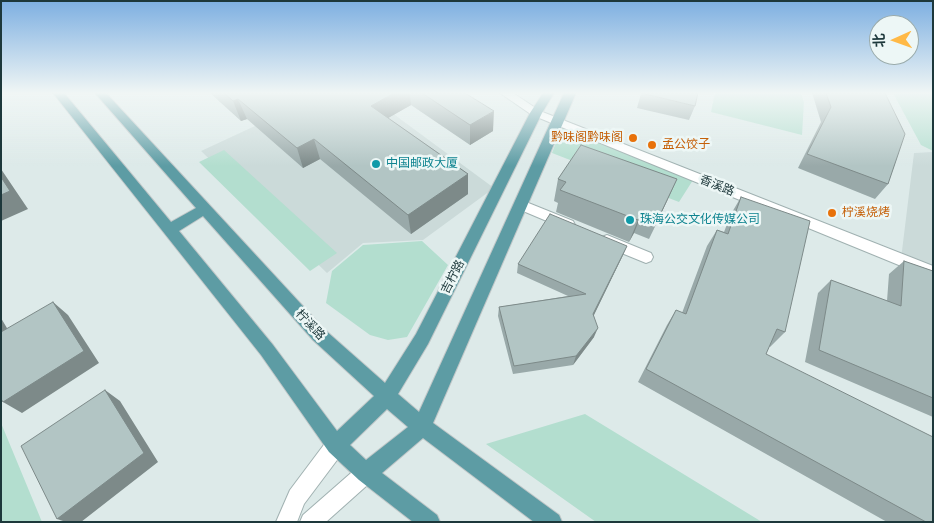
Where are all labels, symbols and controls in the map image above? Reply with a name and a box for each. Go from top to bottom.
north arrow [869,15,919,65]
text: 北 [871,33,888,48]
place label: 黔味阁黔味阁 [551,131,623,145]
marker: 黔味阁黔味阁 [627,132,639,144]
place label: 孟公饺子 [662,138,710,152]
marker: 孟公饺子 [646,139,658,151]
place label: 中国邮政大厦 [386,157,458,171]
marker: 中国邮政大厦 [370,158,382,170]
street label: 香溪路 [698,173,736,199]
place label: 柠溪烧烤 [842,206,890,220]
marker: 柠溪烧烤 [826,207,838,219]
place label: 珠海公交文化传媒公司 [640,213,760,227]
marker: 珠海公交文化传媒公司 [624,214,636,226]
street label: 吉柠路 [438,258,468,296]
street label: 柠溪路 [292,307,328,343]

